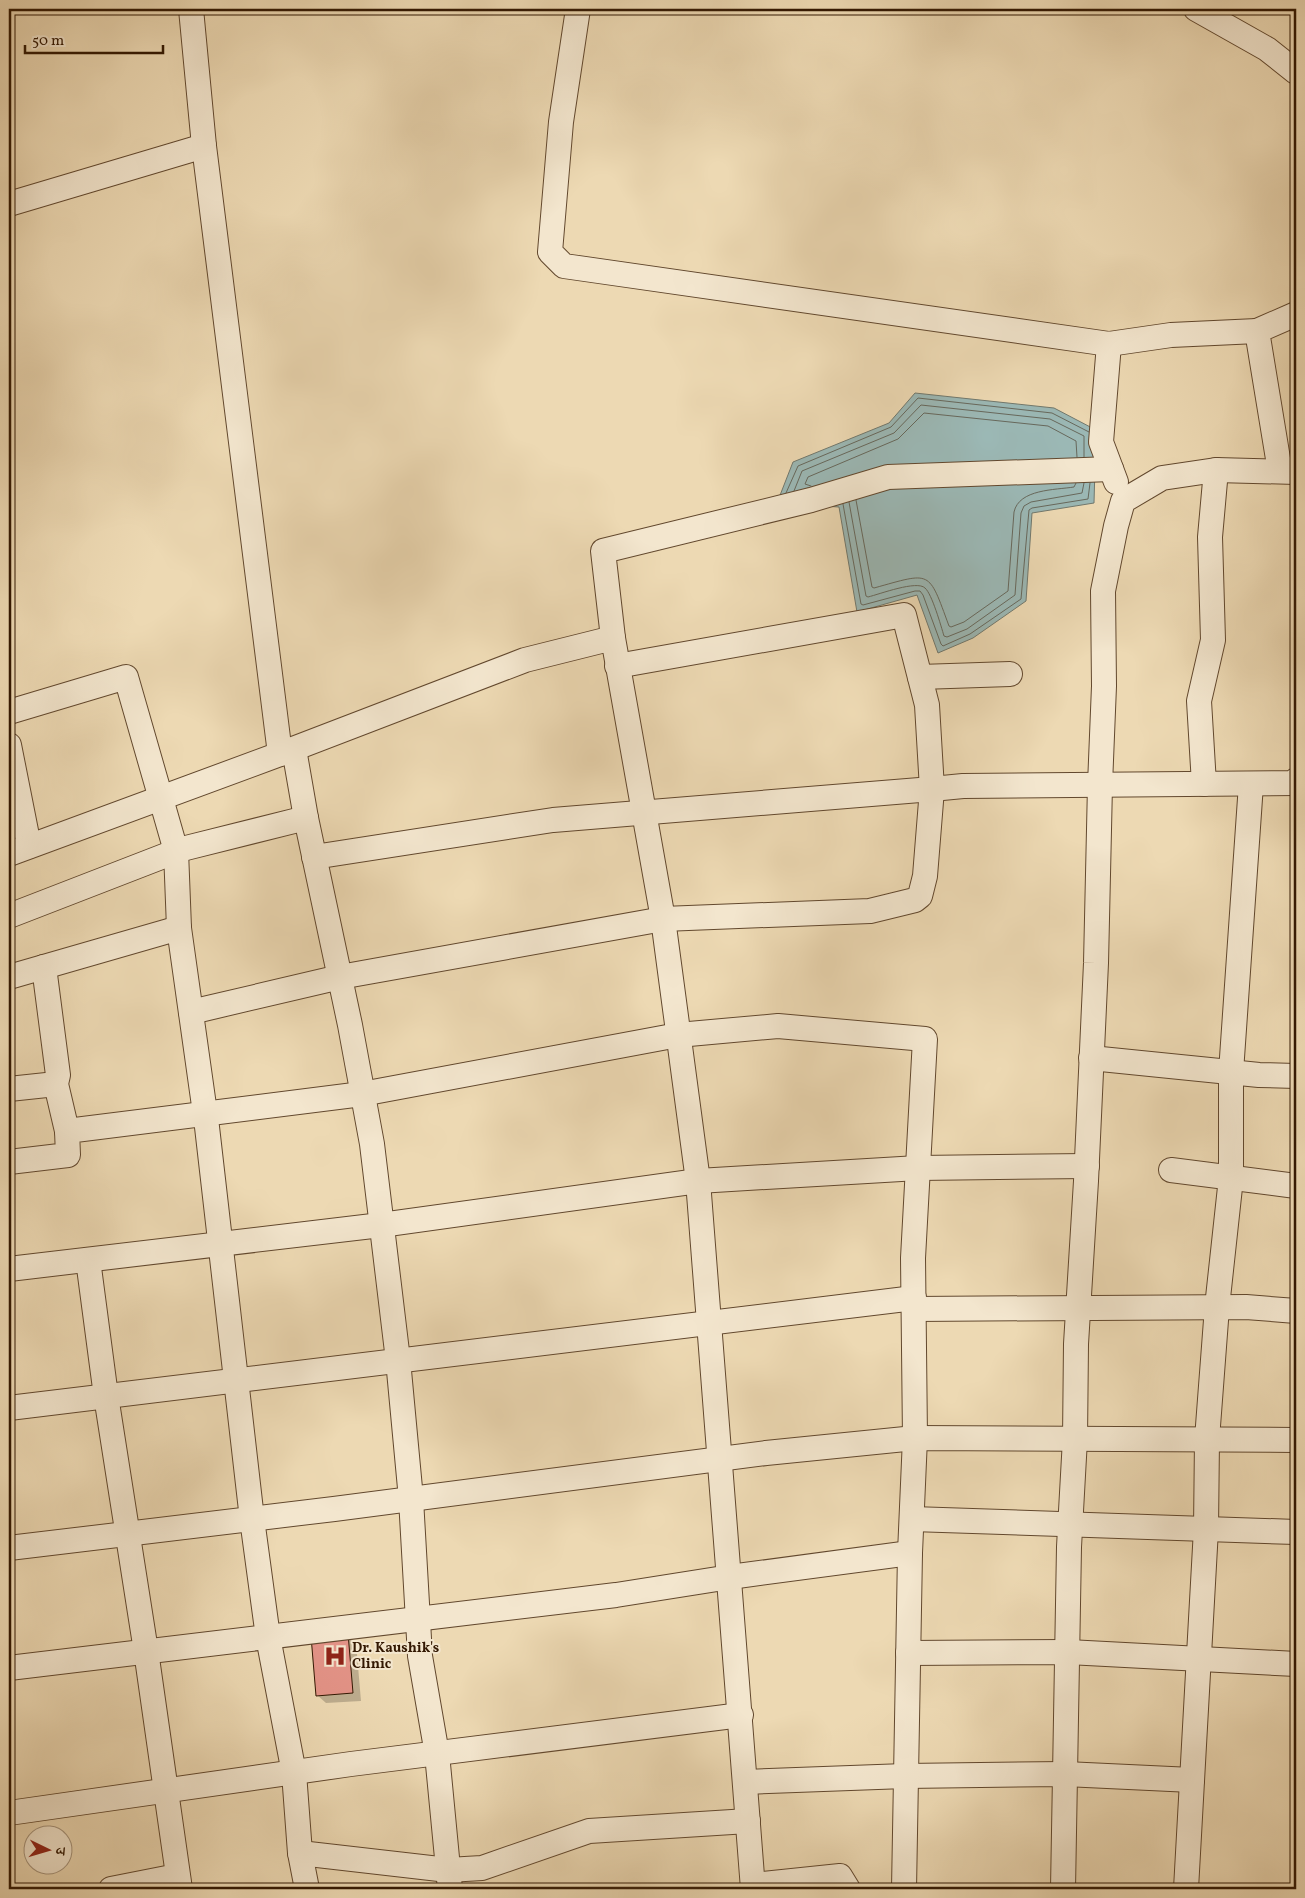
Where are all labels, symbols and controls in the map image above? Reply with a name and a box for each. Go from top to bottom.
scale bar [25,22,162,54]
text: 50 m [32,31,64,52]
place label: Dr. Kaushik's Clinic [352,1639,439,1674]
hospital icon: Dr. Kaushik's Clinic [322,1643,348,1669]
north arrow [22,1826,72,1876]
text: उ [50,1846,69,1856]

